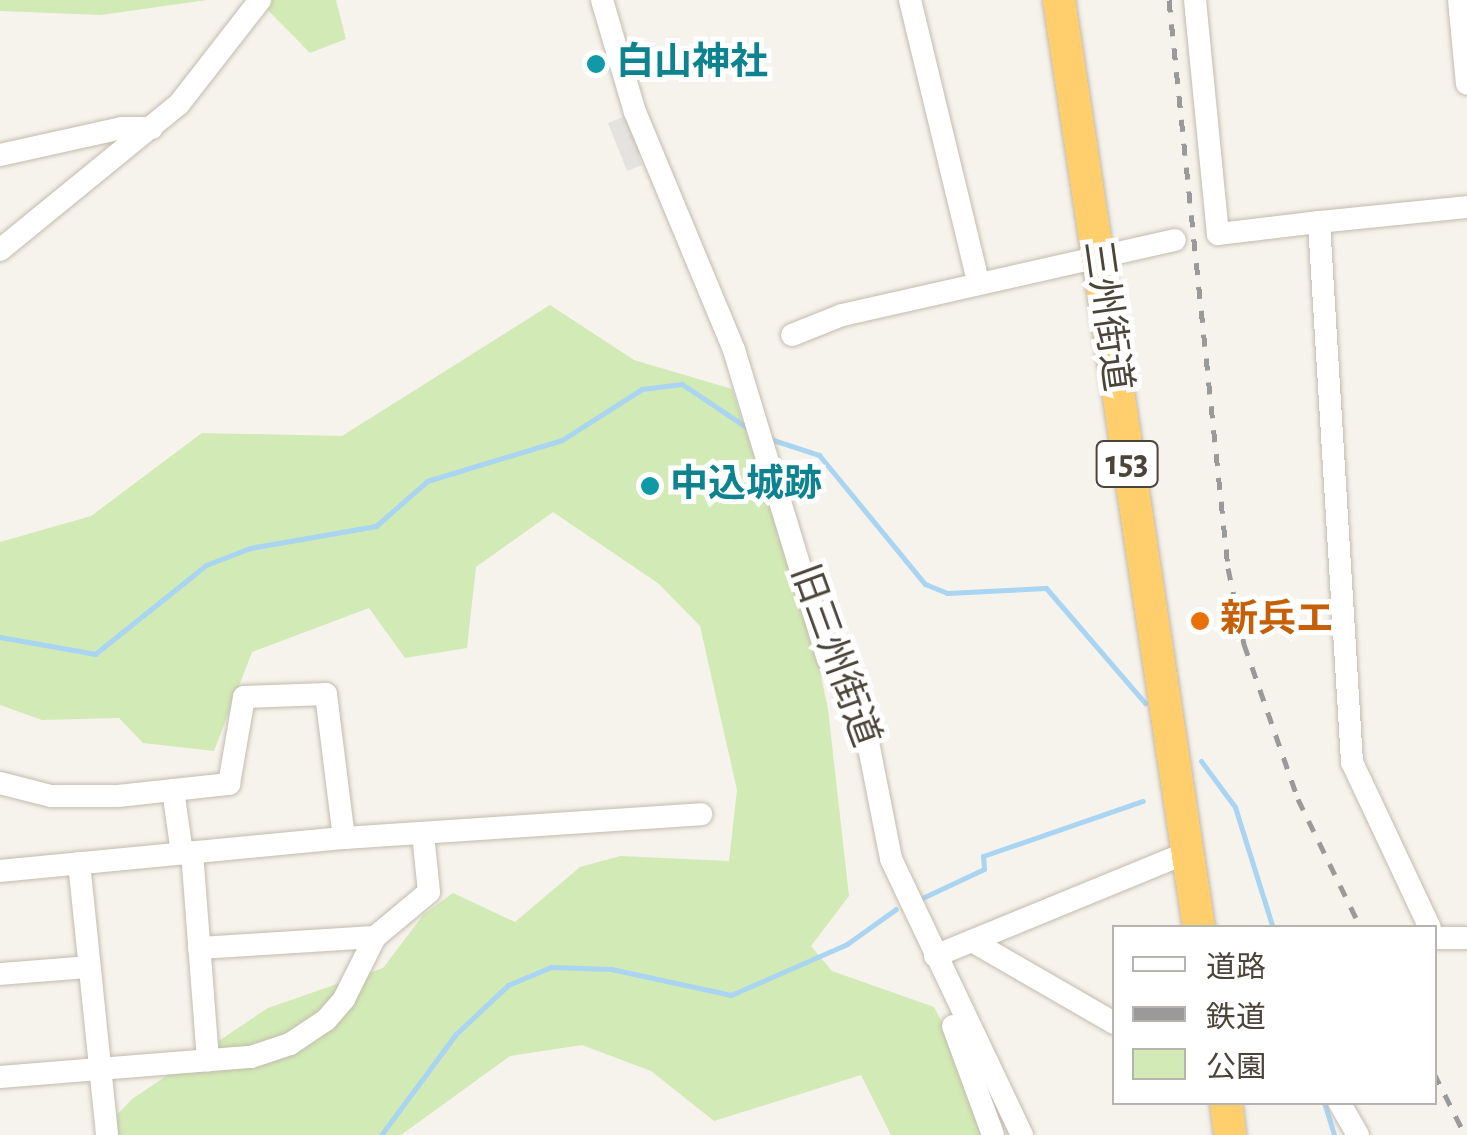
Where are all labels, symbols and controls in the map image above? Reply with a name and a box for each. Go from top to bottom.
place label: 白山神社 [616,41,768,87]
marker: 白山神社 [585,53,607,75]
street label: 三州街道 [1073,238,1139,394]
road number: 153 [1094,434,1160,494]
place label: 中込城跡 [670,463,822,509]
marker: 中込城跡 [639,475,661,497]
street label: 旧三州街道 [780,559,888,753]
place label: 新兵エ [1220,598,1334,644]
marker: 新兵エ [1189,610,1211,632]
legend [1112,925,1437,1105]
text: 道路 [1206,953,1266,983]
text: 鉄道 [1206,1003,1266,1033]
text: 公園 [1206,1053,1266,1083]

